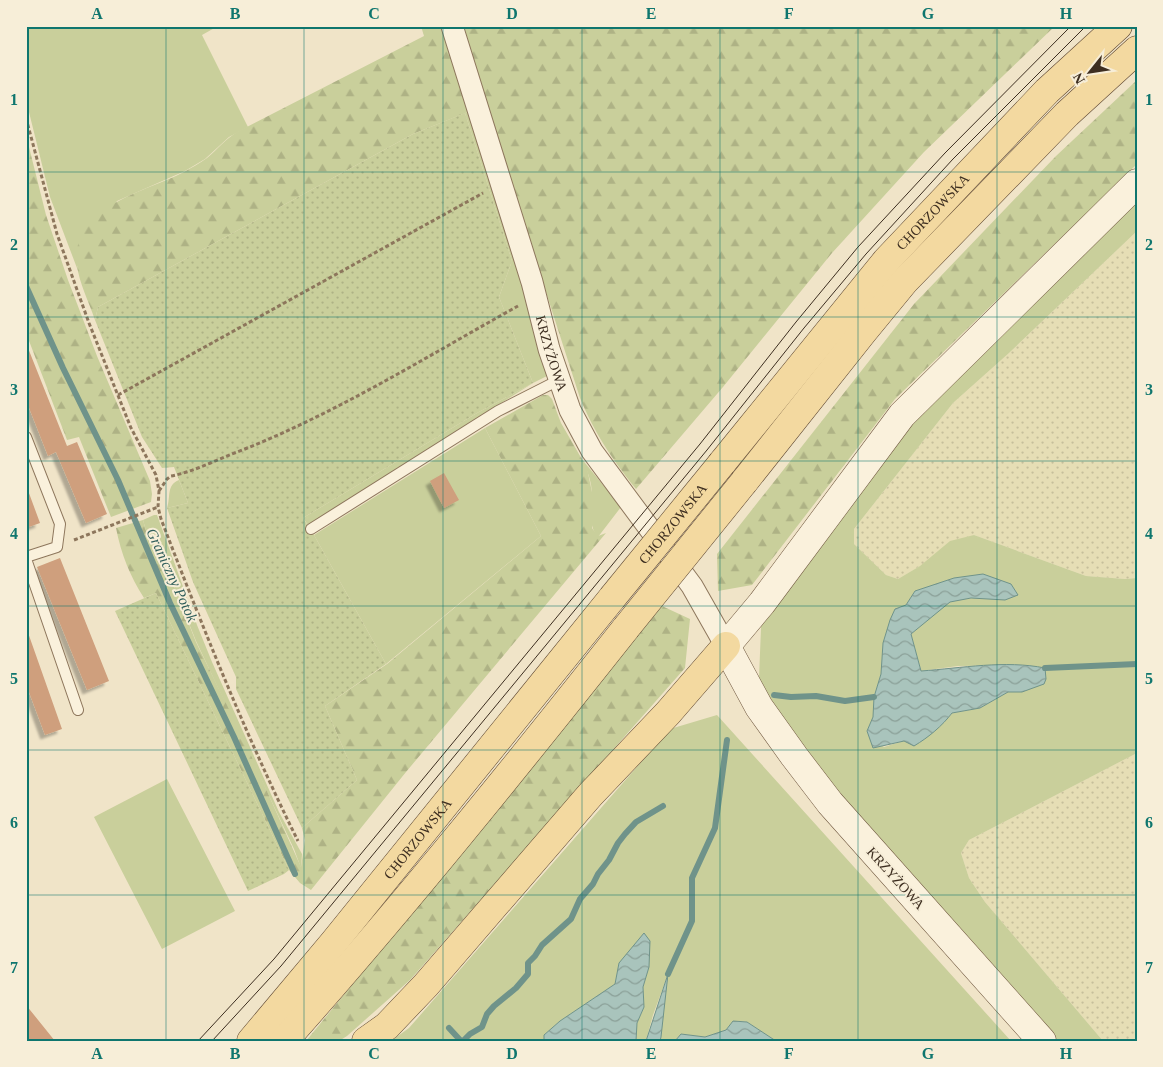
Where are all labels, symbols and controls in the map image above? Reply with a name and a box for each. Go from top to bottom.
text: A [91,5,103,22]
text: B [230,5,241,22]
text: C [368,5,380,22]
text: D [506,5,518,22]
text: E [646,5,656,22]
text: F [784,5,794,22]
text: G [922,5,935,22]
text: H [1060,5,1073,22]
north arrow [1066,48,1116,98]
text: N [1070,70,1088,86]
text: 1 [10,91,18,108]
text: 1 [1145,91,1153,108]
street label: CHORZOWSKA [894,170,973,253]
text: 2 [10,236,18,253]
text: 2 [1145,236,1153,253]
street label: KRZYŻOWA [533,314,570,394]
text: 3 [10,381,18,398]
text: 3 [1145,381,1153,398]
street label: CHORZOWSKA [636,480,711,567]
text: 4 [10,525,18,542]
text: 4 [1145,525,1153,542]
water label: Graniczny Potok [143,526,201,625]
text: 5 [10,670,18,687]
text: 5 [1145,670,1153,687]
street label: CHORZOWSKA [381,795,455,882]
text: 6 [10,814,18,831]
text: 6 [1145,814,1153,831]
street label: KRZYŻOWA [864,844,928,913]
text: 7 [10,959,18,976]
text: 7 [1145,959,1153,976]
text: A [91,1045,103,1062]
text: B [230,1045,241,1062]
text: C [368,1045,380,1062]
text: D [506,1045,518,1062]
text: E [646,1045,656,1062]
text: F [784,1045,794,1062]
text: G [922,1045,935,1062]
text: H [1060,1045,1073,1062]

